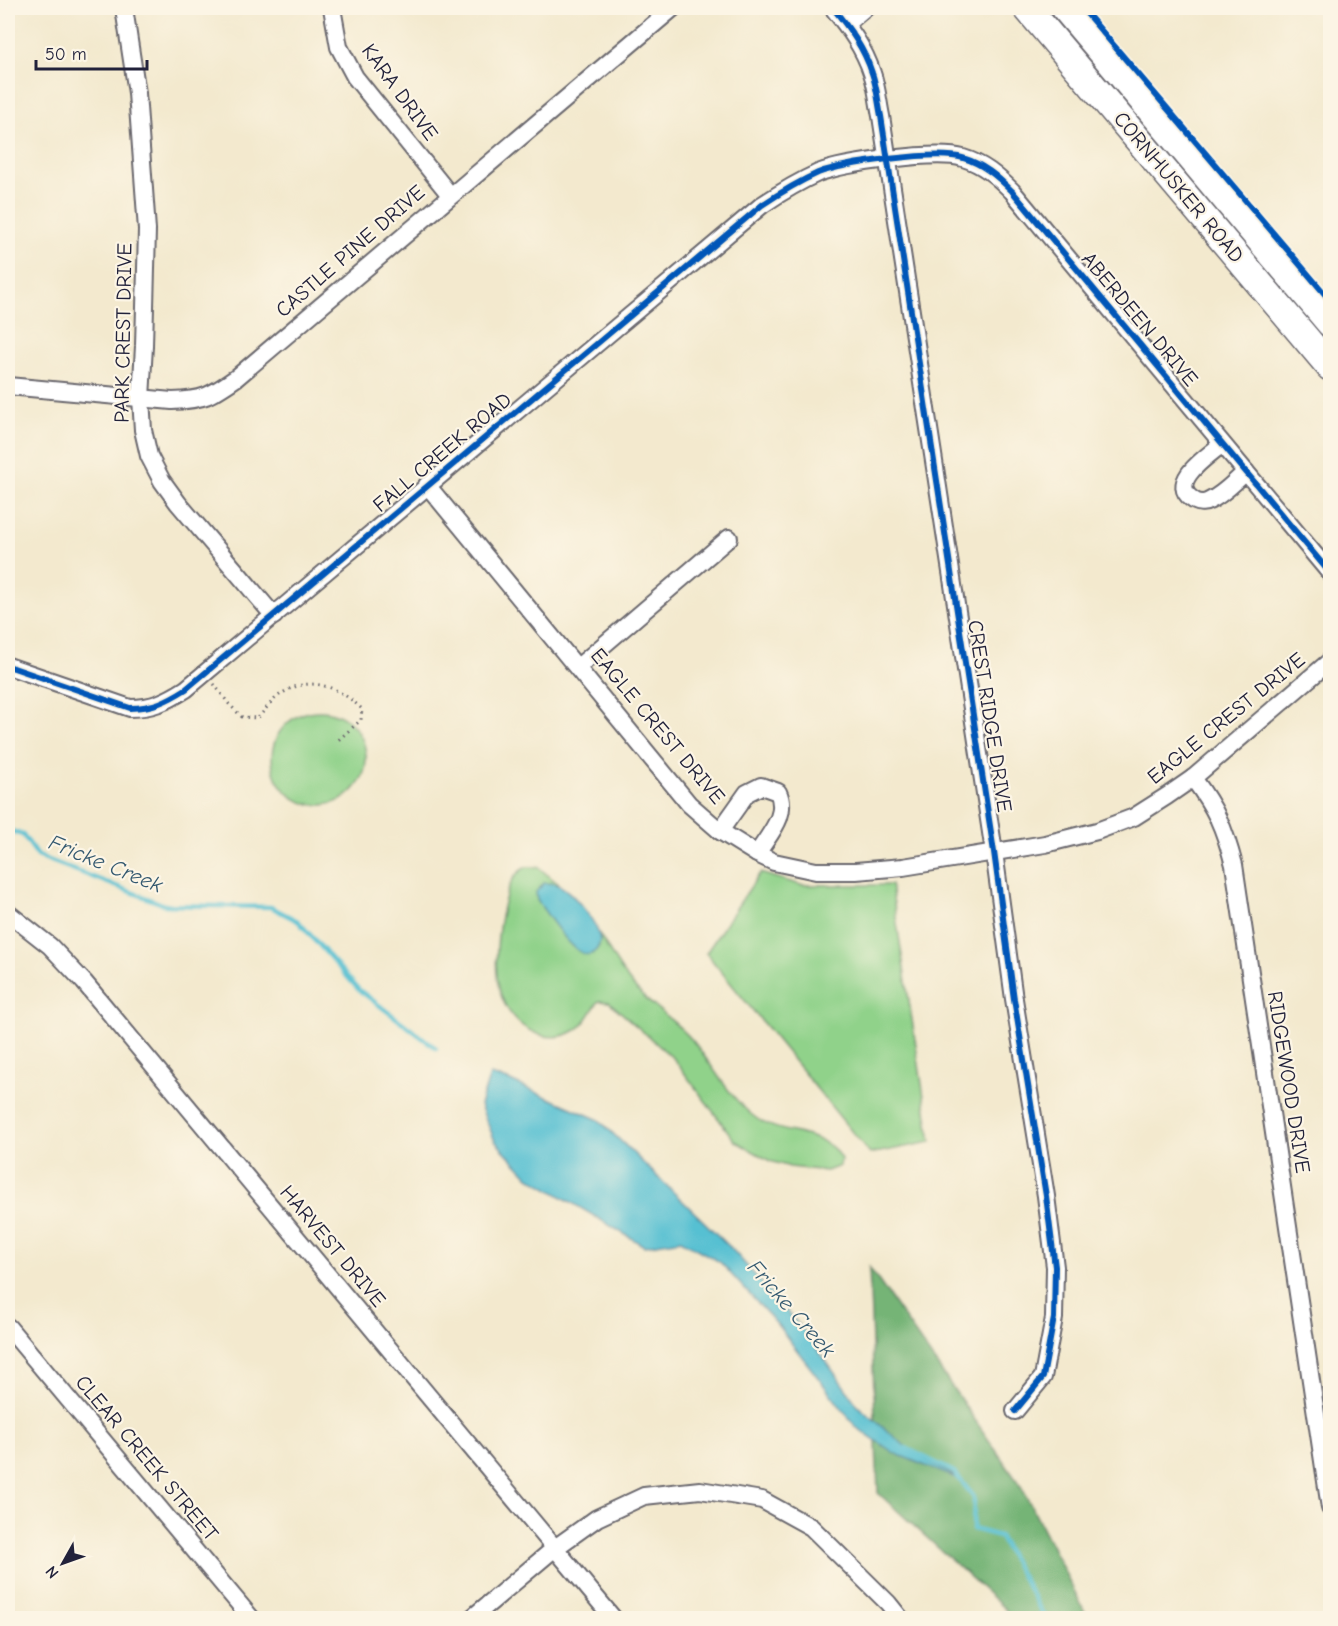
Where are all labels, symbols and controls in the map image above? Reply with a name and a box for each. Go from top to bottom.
scale bar [36,33,147,71]
street label: KARA DRIVE [357,39,443,145]
text: 50 m [45,44,87,65]
street label: CORNHUSKER ROAD [1109,107,1249,267]
street label: CASTLE PINE DRIVE [271,180,429,322]
street label: PARK CREST DRIVE [109,243,137,423]
street label: ABERDEEN DRIVE [1077,247,1203,391]
street label: FALL CREEK ROAD [368,387,516,517]
street label: CREST RIDGE DRIVE [963,618,1017,814]
street label: EAGLE CREST DRIVE [586,643,730,809]
street label: EAGLE CREST DRIVE [1142,647,1310,789]
water label: Fricke Creek [45,829,167,899]
street label: RIDGEWOOD DRIVE [1263,989,1315,1175]
street label: HARVEST DRIVE [275,1180,391,1312]
water label: Fricke Creek [742,1255,841,1363]
street label: CLEAR CREEK STREET [71,1370,223,1546]
north arrow [33,1533,93,1593]
text: N [42,1562,63,1582]

